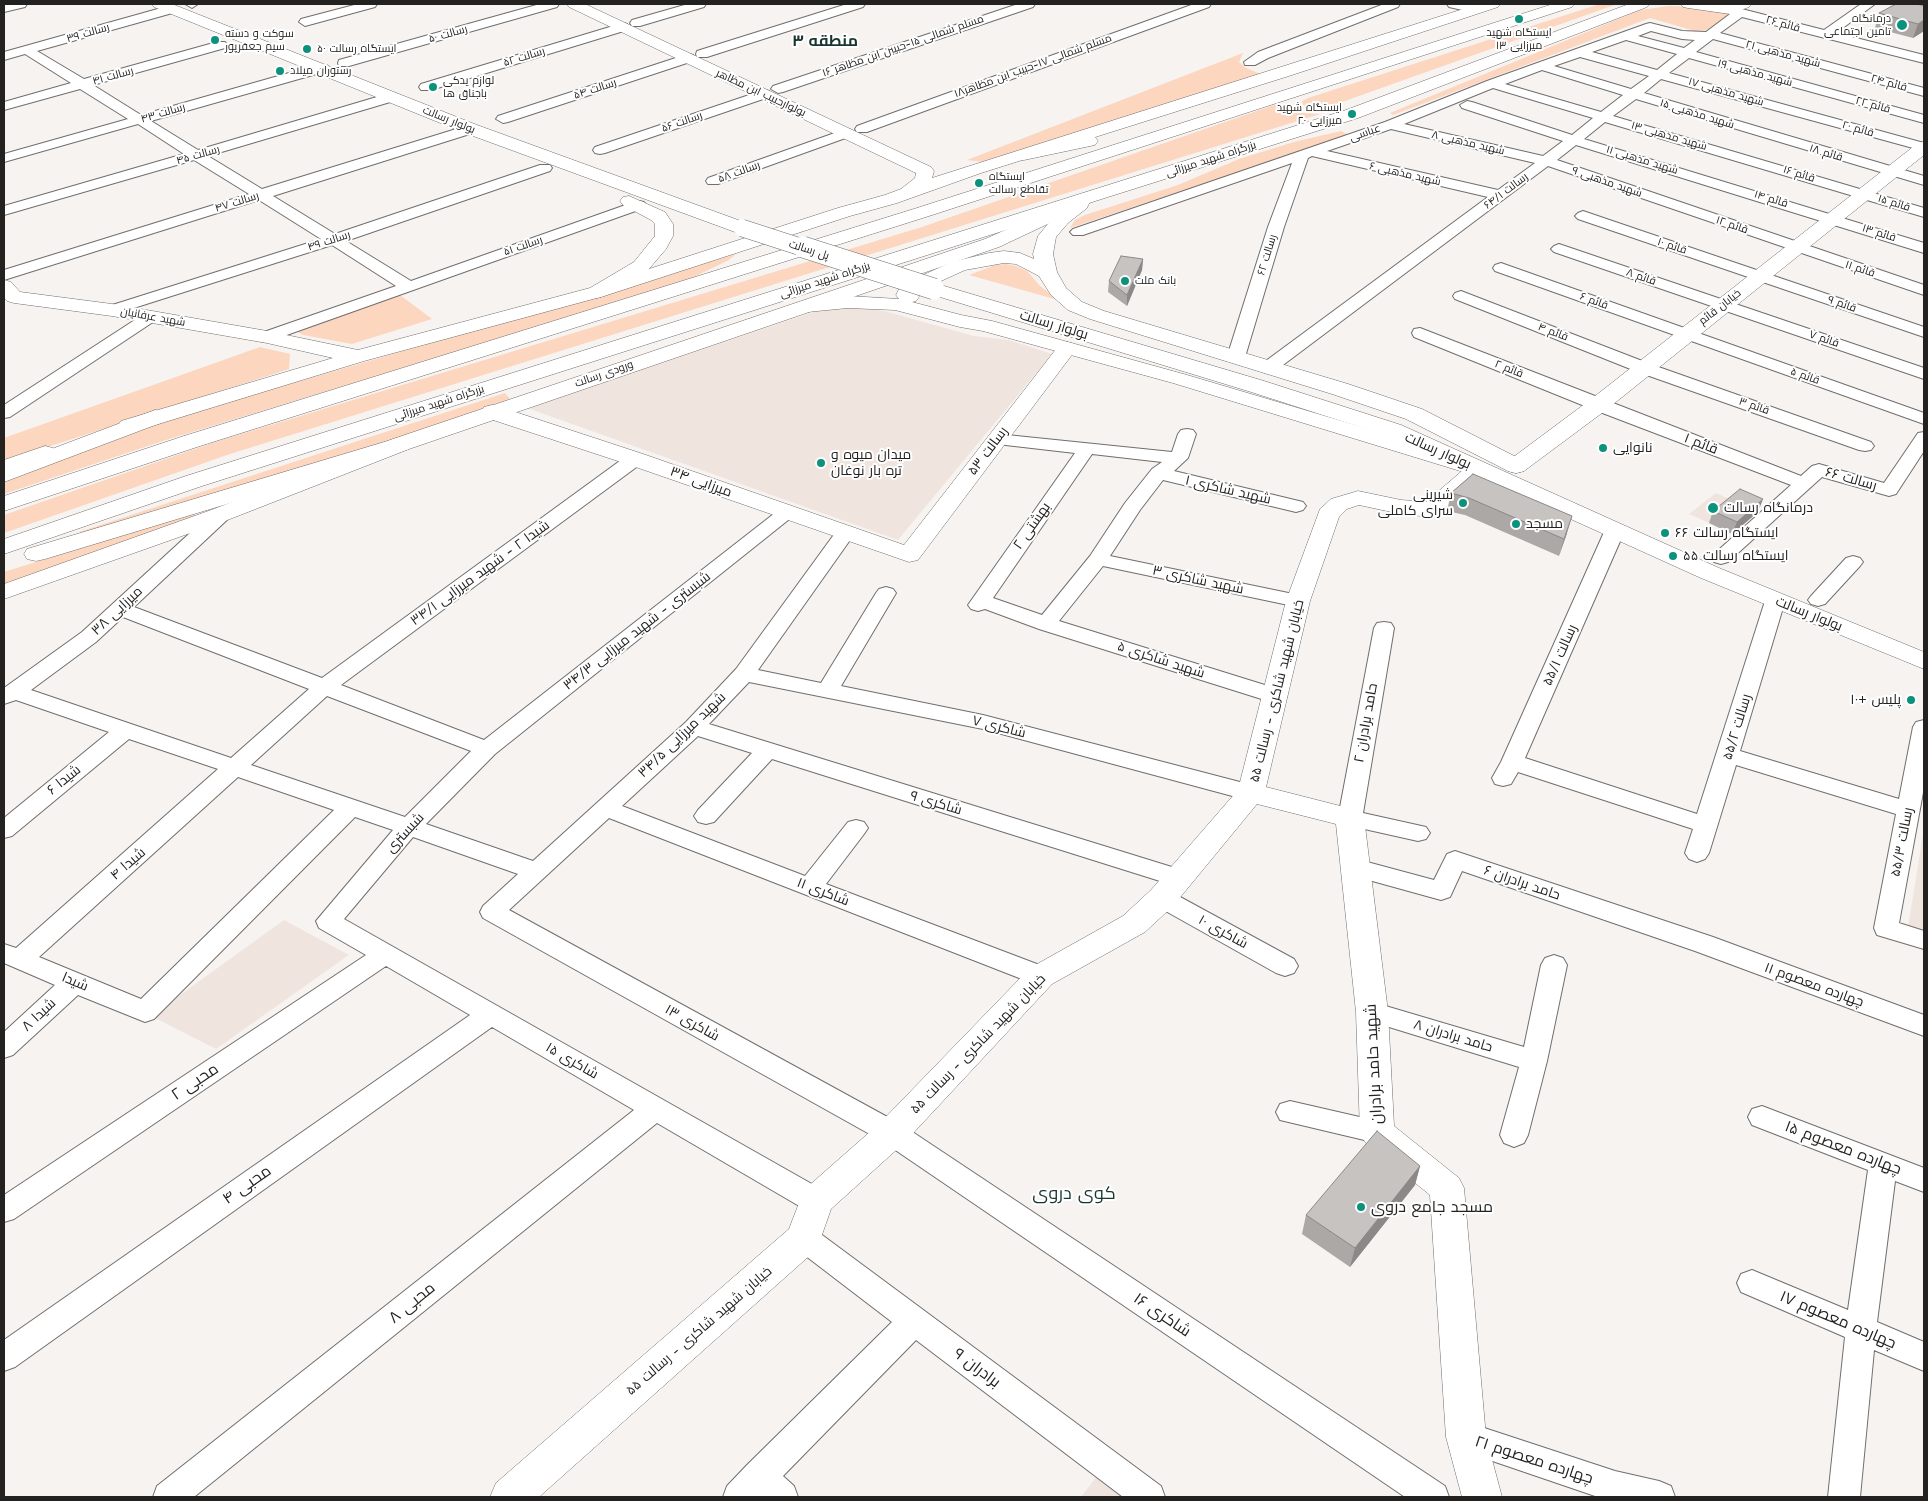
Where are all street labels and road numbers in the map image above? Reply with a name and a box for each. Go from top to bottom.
street label: مسلم شمالی ۱۵-حبیبن ابن مظاهر ۱۶ [821,12,985,80]
street label: قائم ۲۶ [1764,13,1802,35]
street label: رسالت ۳۹ [65,21,111,45]
street label: رسالت ۵۰ [427,22,469,46]
street label: مسلم شمالی ۱۷-حبیب ابن مظاهر۱۸ [952,31,1114,101]
street label: شهید مذهبی ۲۱ [1744,38,1822,70]
street label: رسالت ۵۲ [502,44,546,70]
street label: شهید مذهبی ۱۹ [1716,57,1794,89]
street label: رسالت ۴۱ [91,64,135,88]
street label: بولوارحبیب ابن مظاهر [714,66,808,120]
street label: قائم ۲۴ [1869,72,1909,94]
street label: شهید مذهبی ۱۷ [1687,75,1765,109]
street label: رسالت ۵۴ [572,76,618,102]
street label: قائم ۲۲ [1854,94,1892,116]
street label: شهید مذهبی ۱۵ [1658,96,1736,132]
street label: رسالت ۴۳ [139,100,187,126]
street label: بولوار رسالت [421,103,477,137]
street label: رسالت ۵۶ [660,109,704,135]
street label: قائم ۲۰ [1841,118,1875,140]
street label: شهید مذهبی ۱۳ [1629,119,1709,153]
street label: عباسی [1348,122,1382,144]
street label: شهید مذهبی ۸ [1430,128,1506,158]
street label: بزرگراه شهید میرزائی [1164,138,1258,180]
street label: قائم ۱۸ [1808,142,1844,164]
street label: رسالت ۴۵ [175,143,221,167]
street label: شهید مذهبی ۱۱ [1604,143,1680,177]
street label: رسالت ۵۸ [716,158,762,186]
street label: شهید مذهبی ۶ [1368,159,1442,189]
street label: قائم ۱۶ [1782,163,1816,185]
street label: شهید مذهبی ۹ [1570,164,1644,200]
street label: رسالت ۶۴/۱ [1481,170,1531,212]
street label: قائم ۱۴ [1753,188,1789,210]
street label: رسالت ۴۷ [213,189,261,215]
street label: قائم ۱۵ [1876,192,1912,214]
street label: قائم ۱۲ [1714,213,1750,237]
street label: قائم ۱۳ [1860,221,1898,245]
street label: رسالت ۴۹ [306,228,352,254]
street label: رسالت ۵۱ [502,233,544,259]
street label: رسالت ۶۲ [1255,233,1279,277]
street label: قائم ۱۰ [1656,235,1688,257]
street label: پل رسالت [787,237,831,263]
street label: قائم ۱۱ [1843,258,1877,280]
street label: بزرگراه شهید میرزائی [778,259,872,301]
street label: قائم ۸ [1624,266,1658,288]
street label: خیابان قائم [1696,286,1744,328]
street label: قائم ۶ [1578,290,1610,312]
street label: قائم ۹ [1826,293,1858,315]
street label: شهید عرفانیان [120,305,186,329]
street label: بولوار رسالت [1018,307,1090,343]
street label: قائم ۴ [1536,320,1570,344]
street label: قائم ۷ [1807,328,1841,350]
street label: قائم ۲ [1493,357,1525,381]
street label: ورودی رسالت [573,358,635,390]
street label: قائم ۵ [1789,365,1821,387]
street label: بزرگراه شهید میرزائی [392,382,486,424]
street label: قائم ۳ [1737,395,1771,417]
street label: رسالت ۵۳ [964,423,1012,479]
street label: بولوار رسالت [1402,429,1474,473]
street label: قائم ۱ [1682,430,1720,458]
street label: میرزایی ۳۴ [668,463,734,501]
street label: رسالت ۶۶ [1823,464,1879,494]
street label: شهید شاکری ۱ [1183,472,1273,508]
street label: بهشتی ۲ [1010,499,1054,553]
street label: شیدا ۲ - شهید میرزایی ۳۴/۱ [407,517,553,629]
street label: شهید شاکری ۳ [1151,562,1245,598]
street label: شبستری - شهید میرزایی ۳۴/۳ [560,568,714,694]
street label: میرزایی ۳۸ [88,583,146,639]
street label: بولوار رسالت [1773,593,1845,635]
street label: خیابان شهید شاکری - رسالت ۵۵ [1246,598,1308,784]
street label: رسالت ۵۵/۱ [1539,622,1581,688]
street label: شهید شاکری ۵ [1115,638,1207,682]
street label: حامد برادران ۲ [1351,682,1381,764]
street label: شهید میرزایی ۳۴/۵ [635,689,729,781]
street label: رسالت ۵۵/۲ [1719,692,1755,762]
street label: شاکری ۷ [970,712,1028,742]
street label: شیدا ۶ [44,761,84,799]
street label: شاکری ۹ [908,787,964,819]
street label: رسالت ۵۵/۳ [1887,806,1917,878]
street label: شبستری [382,810,428,856]
street label: شیدا ۴ [107,844,149,884]
street label: حامد برادران ۶ [1482,862,1562,904]
street label: شاکری ۱۱ [794,874,852,910]
street label: شاکری ۱۰ [1195,912,1251,952]
street label: چهارده معصوم ۱۱ [1762,959,1866,1011]
street label: شیدا [59,969,91,995]
street label: خیابان شهید شاکری - رسالت ۵۵ [907,971,1049,1117]
street label: شیدا ۸ [18,995,60,1035]
street label: شاکری ۱۳ [662,1001,722,1045]
street label: شهید حامد برادران [1361,1003,1387,1125]
street label: حامد برادران ۸ [1411,1016,1495,1056]
street label: شاکری ۱۵ [543,1039,601,1083]
street label: محبی ۲ [168,1059,222,1105]
street label: چهارده معصوم ۱۵ [1782,1117,1904,1179]
street label: محبی ۴ [219,1161,275,1209]
street label: خیابان شهید شاکری - رسالت ۵۵ [623,1263,775,1399]
street label: محبی ۸ [385,1278,439,1328]
street label: چهارده معصوم ۱۷ [1777,1287,1899,1353]
street label: شاکری ۱۶ [1130,1289,1194,1341]
street label: برادران ۹ [950,1344,1004,1392]
street label: چهارده معصوم ۲۱ [1473,1432,1595,1488]

